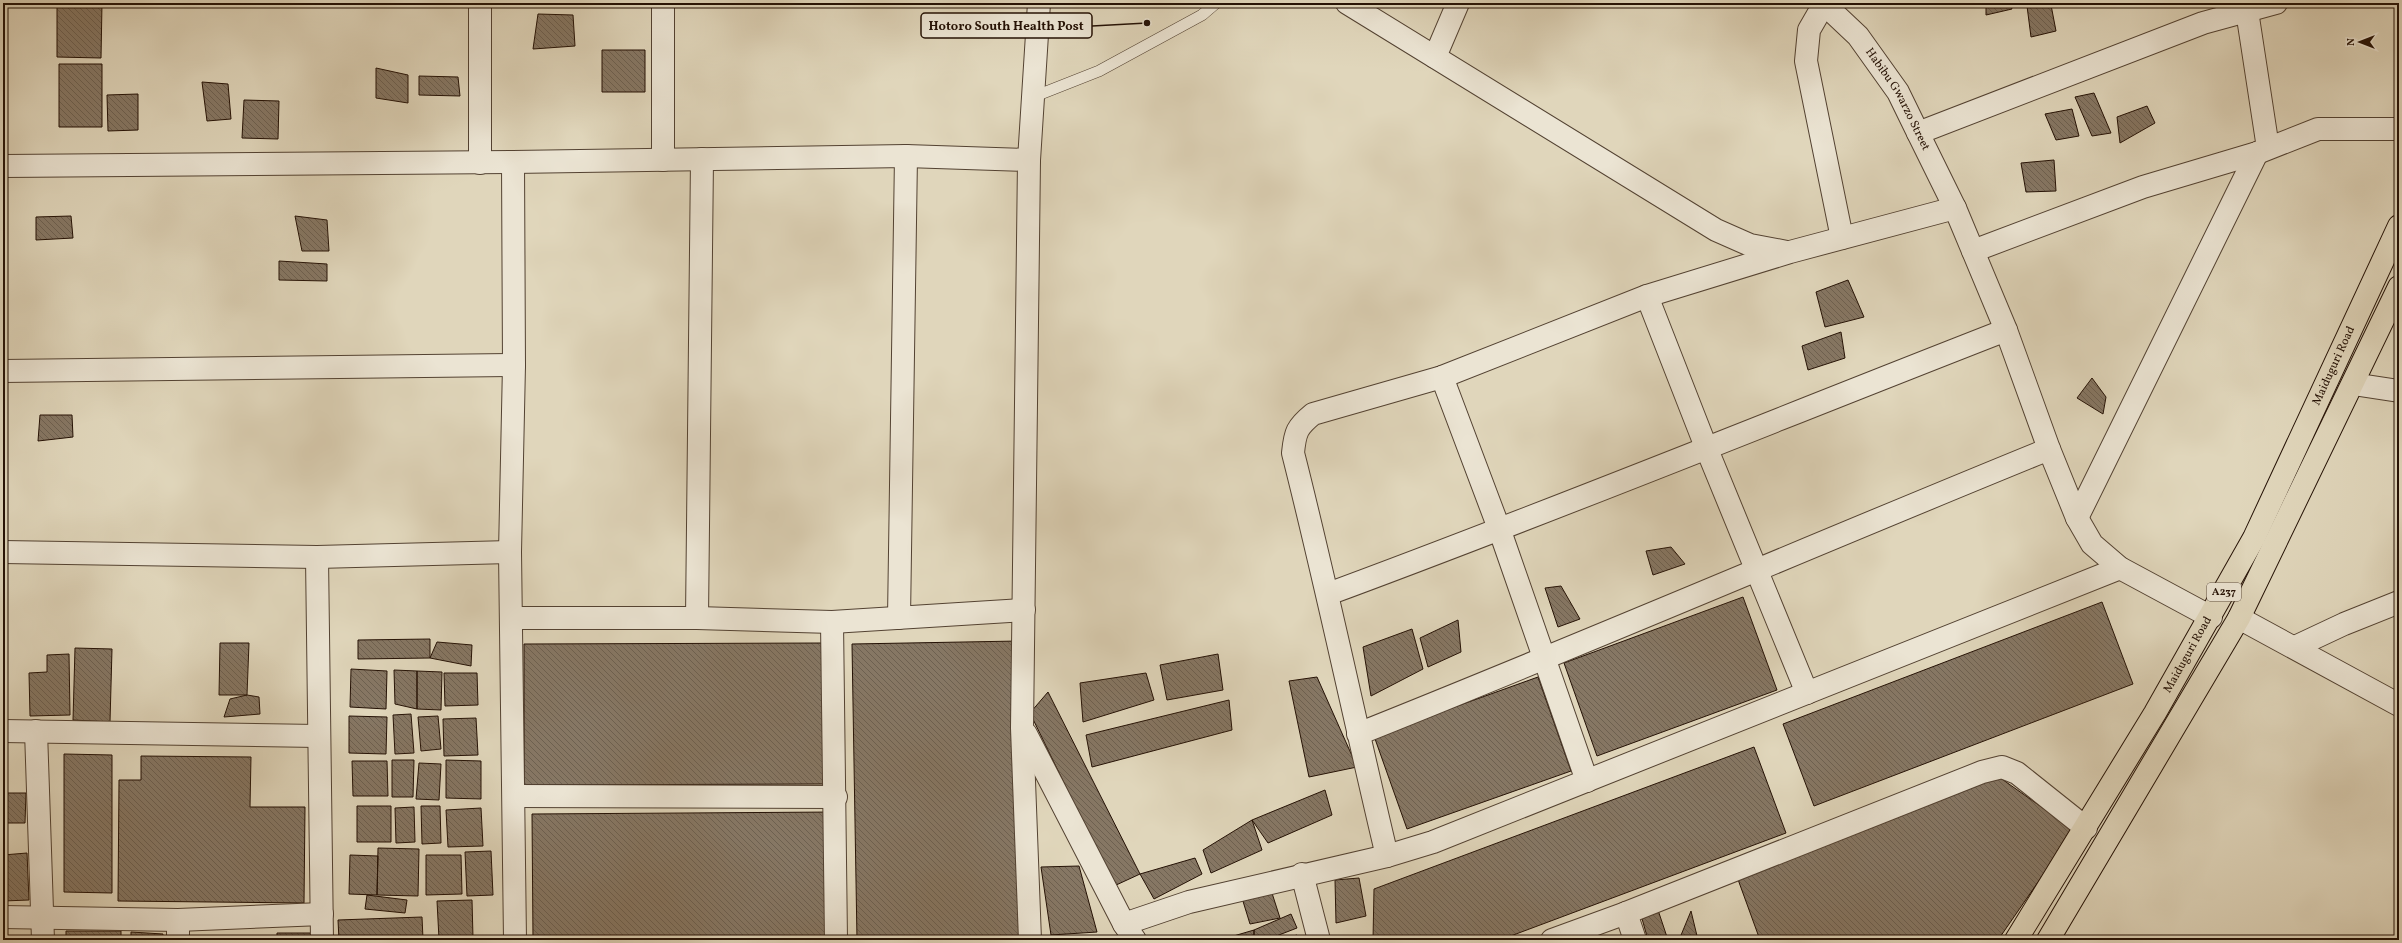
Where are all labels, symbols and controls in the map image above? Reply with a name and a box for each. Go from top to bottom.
callout: Hotoro South Health Post [921,13,1092,38]
text: Hotoro South Health Post [928,18,1084,36]
north arrow [2340,22,2380,62]
text: N [2344,38,2359,46]
street label: Habibu Gwarzo Street [1861,45,1933,153]
street label: Maiduguri Road [2309,324,2359,408]
road number: A237 [2207,583,2241,601]
street label: Maiduguri Road [2160,614,2216,696]

